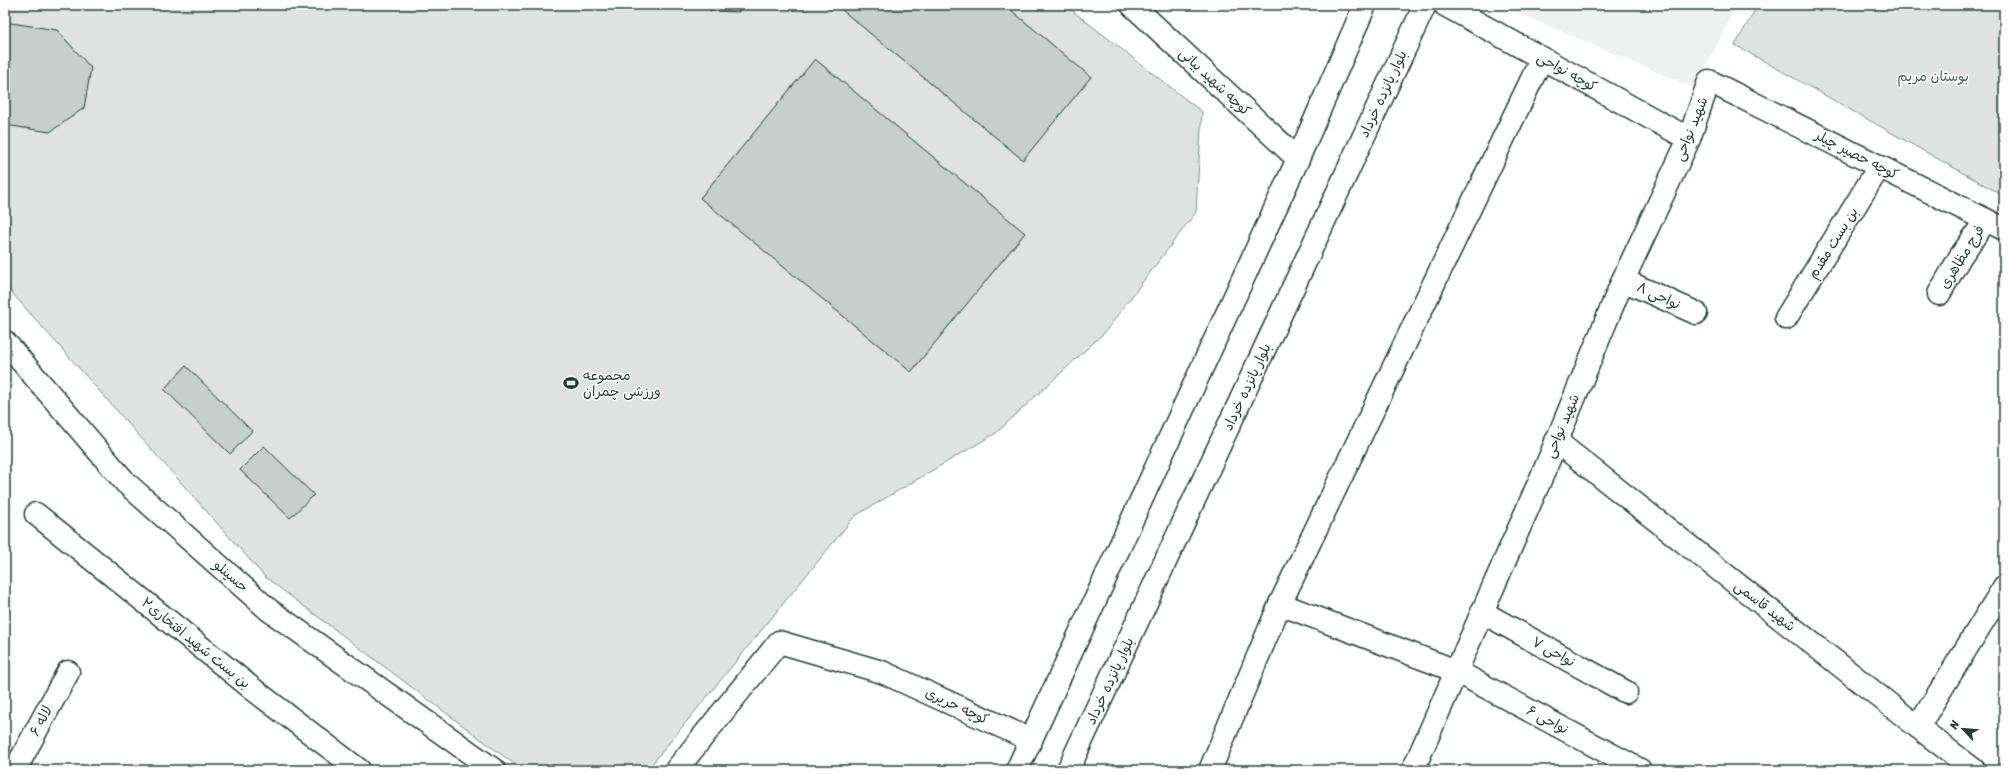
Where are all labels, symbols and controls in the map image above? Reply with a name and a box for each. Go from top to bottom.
street label: کوچه شهید بیانی [1173,42,1257,122]
street label: کوچه نواحی [1532,45,1602,99]
street label: بلوار پانزده خرداد [1352,46,1414,142]
park label: بوستان مریم [1897,64,1969,89]
street label: شهید نواحی [1667,93,1715,165]
street label: کوچه حصیر چیلر [1810,123,1903,187]
street label: بن بست مقدم [1801,202,1865,284]
street label: فرج مظاهری [1932,220,1992,294]
street label: نواحی ۸ [1632,275,1686,317]
street label: بلوار پانزده خرداد [1216,339,1278,435]
place label: مجموعه ورزشی چمران [583,363,661,404]
sports icon: مجموعه ورزشی چمران [562,374,580,392]
street label: شهید نواحی [1537,390,1587,462]
street label: حسینلو [207,553,254,599]
street label: شهید قاسمی [1729,574,1801,638]
street label: بن بست شهید افتخاری۲ [136,591,256,695]
street label: نواحی ۷ [1527,630,1581,674]
street label: بلوار پانزده خرداد [1079,633,1141,729]
street label: کوچه حریری [921,680,993,732]
street label: نواحی ۶ [1522,698,1574,742]
street label: لاله ۶ [23,701,59,741]
north arrow [1943,709,1983,749]
text: N [1944,717,1965,733]

